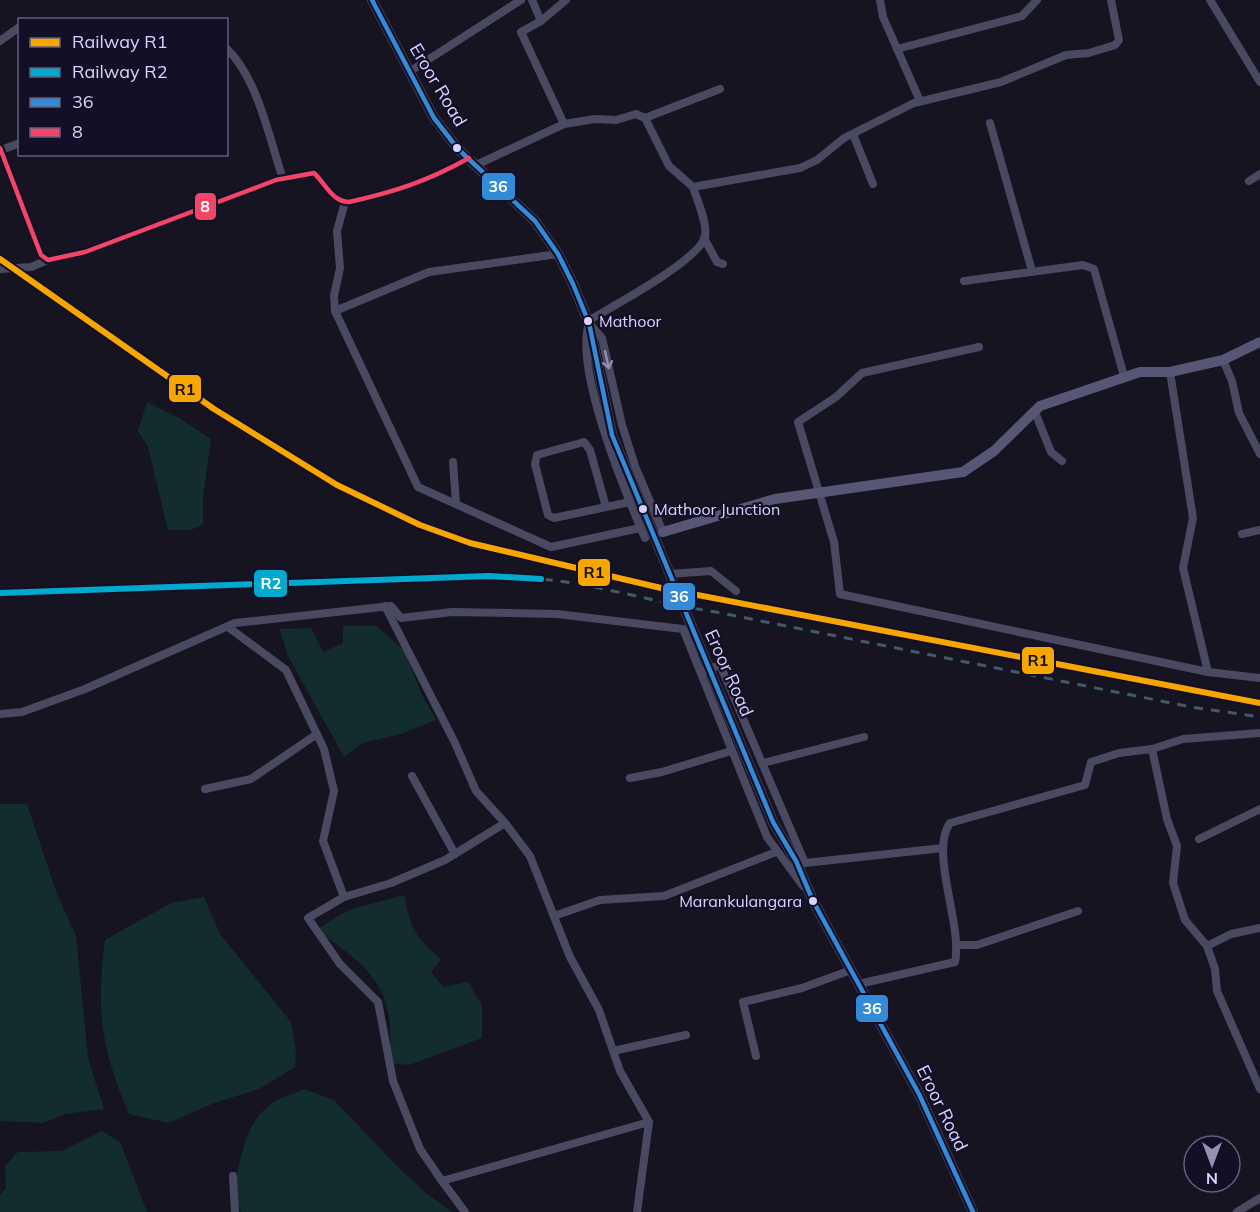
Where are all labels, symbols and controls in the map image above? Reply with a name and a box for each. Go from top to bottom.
legend [18,18,228,156]
text: Railway R1 [72,30,167,53]
street label: Eroor Road [405,39,472,130]
text: Railway R2 [72,60,167,83]
text: 36 [72,90,94,113]
text: 8 [72,120,83,143]
unlabelled marker [451,142,463,154]
line badge: 36 [481,172,516,201]
text: 36 [488,176,508,196]
line badge: 8 [194,192,217,221]
text: 8 [200,196,210,216]
place label: Mathoor [599,311,662,331]
marker: Mathoor [582,315,594,327]
one-way arrow [602,350,613,370]
line badge: R1 [168,374,202,403]
text: R1 [175,379,195,399]
place label: Mathoor Junction [654,499,780,519]
marker: Mathoor Junction [637,503,649,515]
line badge: R1 [577,558,611,587]
text: R1 [584,562,604,582]
line badge: R2 [253,569,288,598]
text: R2 [261,573,281,593]
line badge: 36 [662,582,696,611]
text: 36 [669,586,689,606]
street label: Eroor Road [700,626,759,720]
line badge: R1 [1021,646,1055,675]
text: R1 [1028,650,1048,670]
place label: Marankulangara [679,891,802,911]
marker: Marankulangara [807,895,819,907]
line badge: 36 [855,994,889,1023]
text: 36 [862,998,882,1018]
street label: Eroor Road [912,1061,973,1155]
north arrow [1182,1134,1242,1194]
text: N [1206,1169,1218,1189]

